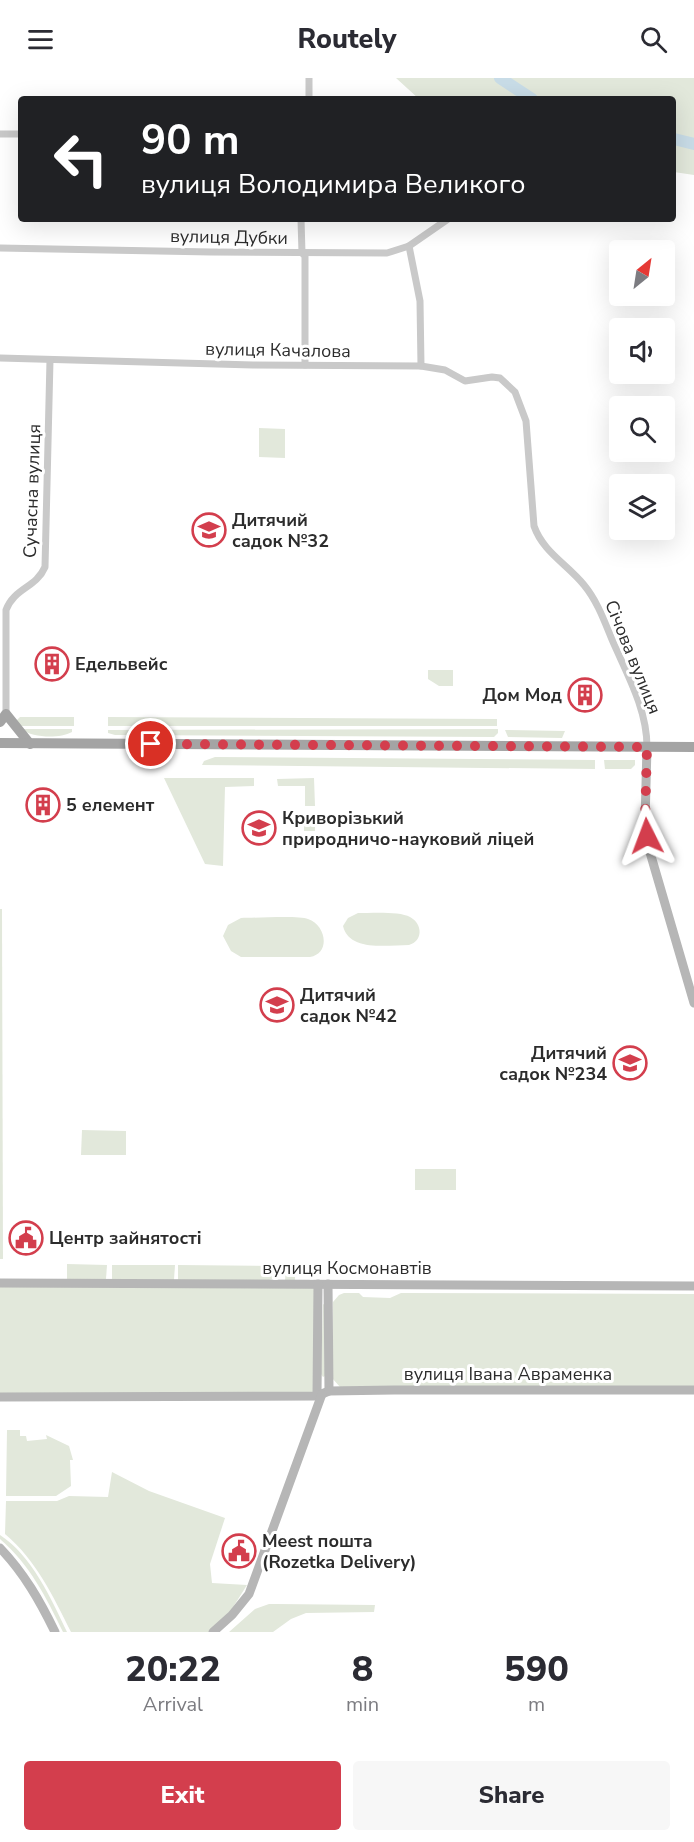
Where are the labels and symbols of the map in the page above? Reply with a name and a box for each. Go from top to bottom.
street label: вулиця Дубки [170,224,288,250]
north arrow [609,240,675,306]
street label: вулиця Качалова [205,337,351,363]
street label: Сучасна вулиця [18,423,46,559]
place label: Дитячий садок №32 [232,508,329,553]
school or university icon: Дитячий садок №32 [191,512,227,548]
street label: Січова вулиця [599,596,667,718]
building icon: Едельвейс [34,646,70,682]
place label: Едельвейс [75,652,168,676]
building icon: Дом Мод [567,677,603,713]
place label: Дом Мод [482,683,562,707]
pin [125,718,176,769]
building icon: 5 елемент [25,787,61,823]
place label: 5 елемент [66,793,155,817]
position arrow [615,804,679,868]
place label: Криворізький природничо-науковий ліцей [282,806,534,851]
school or university icon: Криворізький природничо-науковий ліцей [241,810,277,846]
place label: Дитячий садок №42 [300,983,397,1028]
school or university icon: Дитячий садок №42 [259,987,295,1023]
place label: Дитячий садок №234 [499,1041,607,1086]
school or university icon: Дитячий садок №234 [612,1045,648,1081]
public building icon: Центр зайнятості [8,1220,44,1256]
place label: Центр зайнятості [49,1226,202,1250]
street label: вулиця Космонавтів [262,1256,432,1280]
street label: вулиця Івана Авраменка [404,1362,612,1386]
place label: Meest пошта (Rozetka Delivery) [262,1529,416,1574]
public building icon: Meest пошта (Rozetka Delivery) [221,1533,257,1569]

